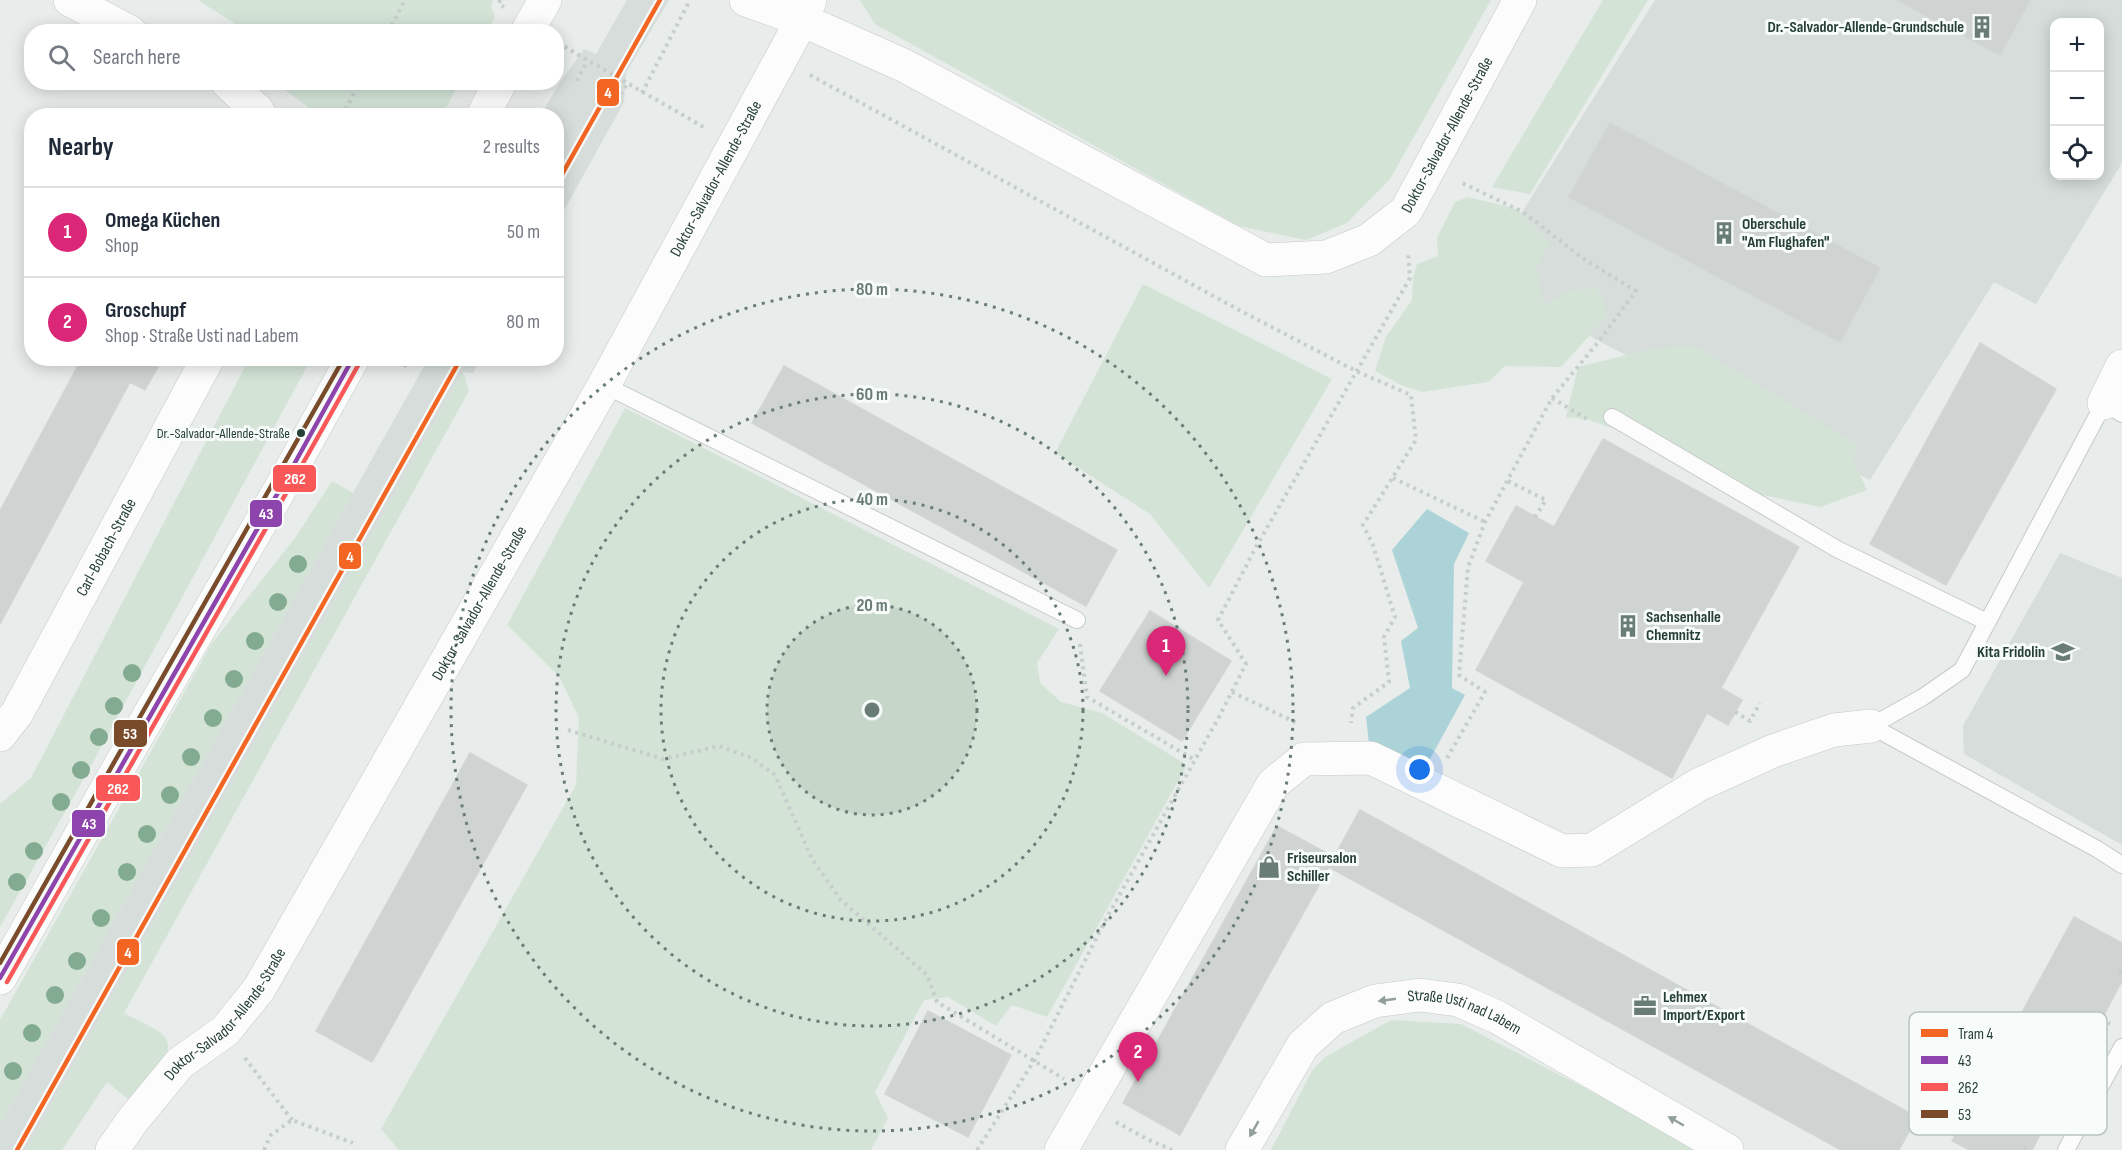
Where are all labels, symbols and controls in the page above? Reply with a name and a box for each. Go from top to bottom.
building icon: Dr.-Salvador-Allende-Grundschule [1969,14,1995,40]
place label: Dr.-Salvador-Allende-Grundschule [1768,18,1964,37]
map controls [2050,18,2104,180]
button: + [2050,18,2104,72]
search box [24,24,564,90]
icon: search [45,41,78,74]
text: Search here [93,44,180,71]
street label: Doktor-Salvador-Allende-Straße [1397,54,1497,216]
button: − [2050,72,2104,126]
line badge: 4 [596,78,620,107]
text: 4 [604,84,612,103]
street label: Doktor-Salvador-Allende-Straße [666,97,766,260]
button: locate [2050,126,2104,180]
text: Nearby [48,132,114,163]
text: 2 results [483,135,540,159]
text: Omega Küchen [105,207,220,234]
place label: Oberschule "Am Flughafen" [1742,215,1829,252]
text: 1 [64,220,71,244]
text: 50 m [507,220,540,244]
building icon: Oberschule "Am Flughafen" [1711,220,1737,246]
text: Shop [105,234,139,258]
text: 80 m [856,279,888,300]
text: Groschupf [105,297,186,324]
text: 2 [63,310,72,334]
text: 80 m [506,310,540,334]
text: Shop · Straße Usti nad Labem [105,324,299,348]
text: 60 m [856,384,888,405]
place label: Dr.-Salvador-Allende-Straße [157,425,290,442]
marker: Dr.-Salvador-Allende-Straße [295,427,307,439]
line badge: 262 [272,464,317,493]
text: 262 [284,470,306,489]
text: 40 m [856,489,888,510]
street label: Carl-Bobach-Straße [72,495,140,599]
line badge: 43 [249,499,283,528]
text: 43 [259,505,273,524]
street label: Doktor-Salvador-Allende-Straße [428,523,531,684]
line badge: 4 [338,542,362,570]
text: 4 [346,548,354,567]
text: 20 m [856,595,888,616]
place label: Sachsenhalle Chemnitz [1646,608,1721,645]
building icon: Sachsenhalle Chemnitz [1615,613,1641,639]
pin: 1 [1146,626,1186,676]
school or university icon: Kita Fridolin [2050,639,2076,665]
place label: Kita Fridolin [1977,643,2045,662]
centre of rings [862,700,882,720]
line badge: 53 [113,719,148,748]
text: 53 [123,725,137,744]
your location [1405,755,1434,784]
line badge: 262 [95,774,141,802]
text: 262 [107,780,129,799]
line badge: 43 [71,809,106,838]
text: 43 [82,815,96,834]
place label: Friseursalon Schiller [1287,849,1357,886]
shop icon: Friseursalon Schiller [1256,854,1282,880]
line badge: 4 [116,938,140,966]
text: 4 [124,944,132,963]
street label: Doktor-Salvador-Allende-Straße [160,945,290,1084]
street label: Straße Usti nad Labem [1406,985,1525,1039]
place label: Lehmex Import/Export [1663,988,1745,1025]
office icon: Lehmex Import/Export [1632,993,1658,1019]
one-way arrow [1378,995,1397,1004]
legend [1909,1012,2107,1135]
text: Tram 4 [1958,1025,1994,1044]
pin: 2 [1118,1032,1158,1082]
text: 43 [1958,1052,1971,1071]
text: 262 [1958,1079,1978,1098]
text: 53 [1958,1106,1971,1125]
one-way arrow [1668,1115,1684,1126]
one-way arrow [1249,1121,1260,1137]

